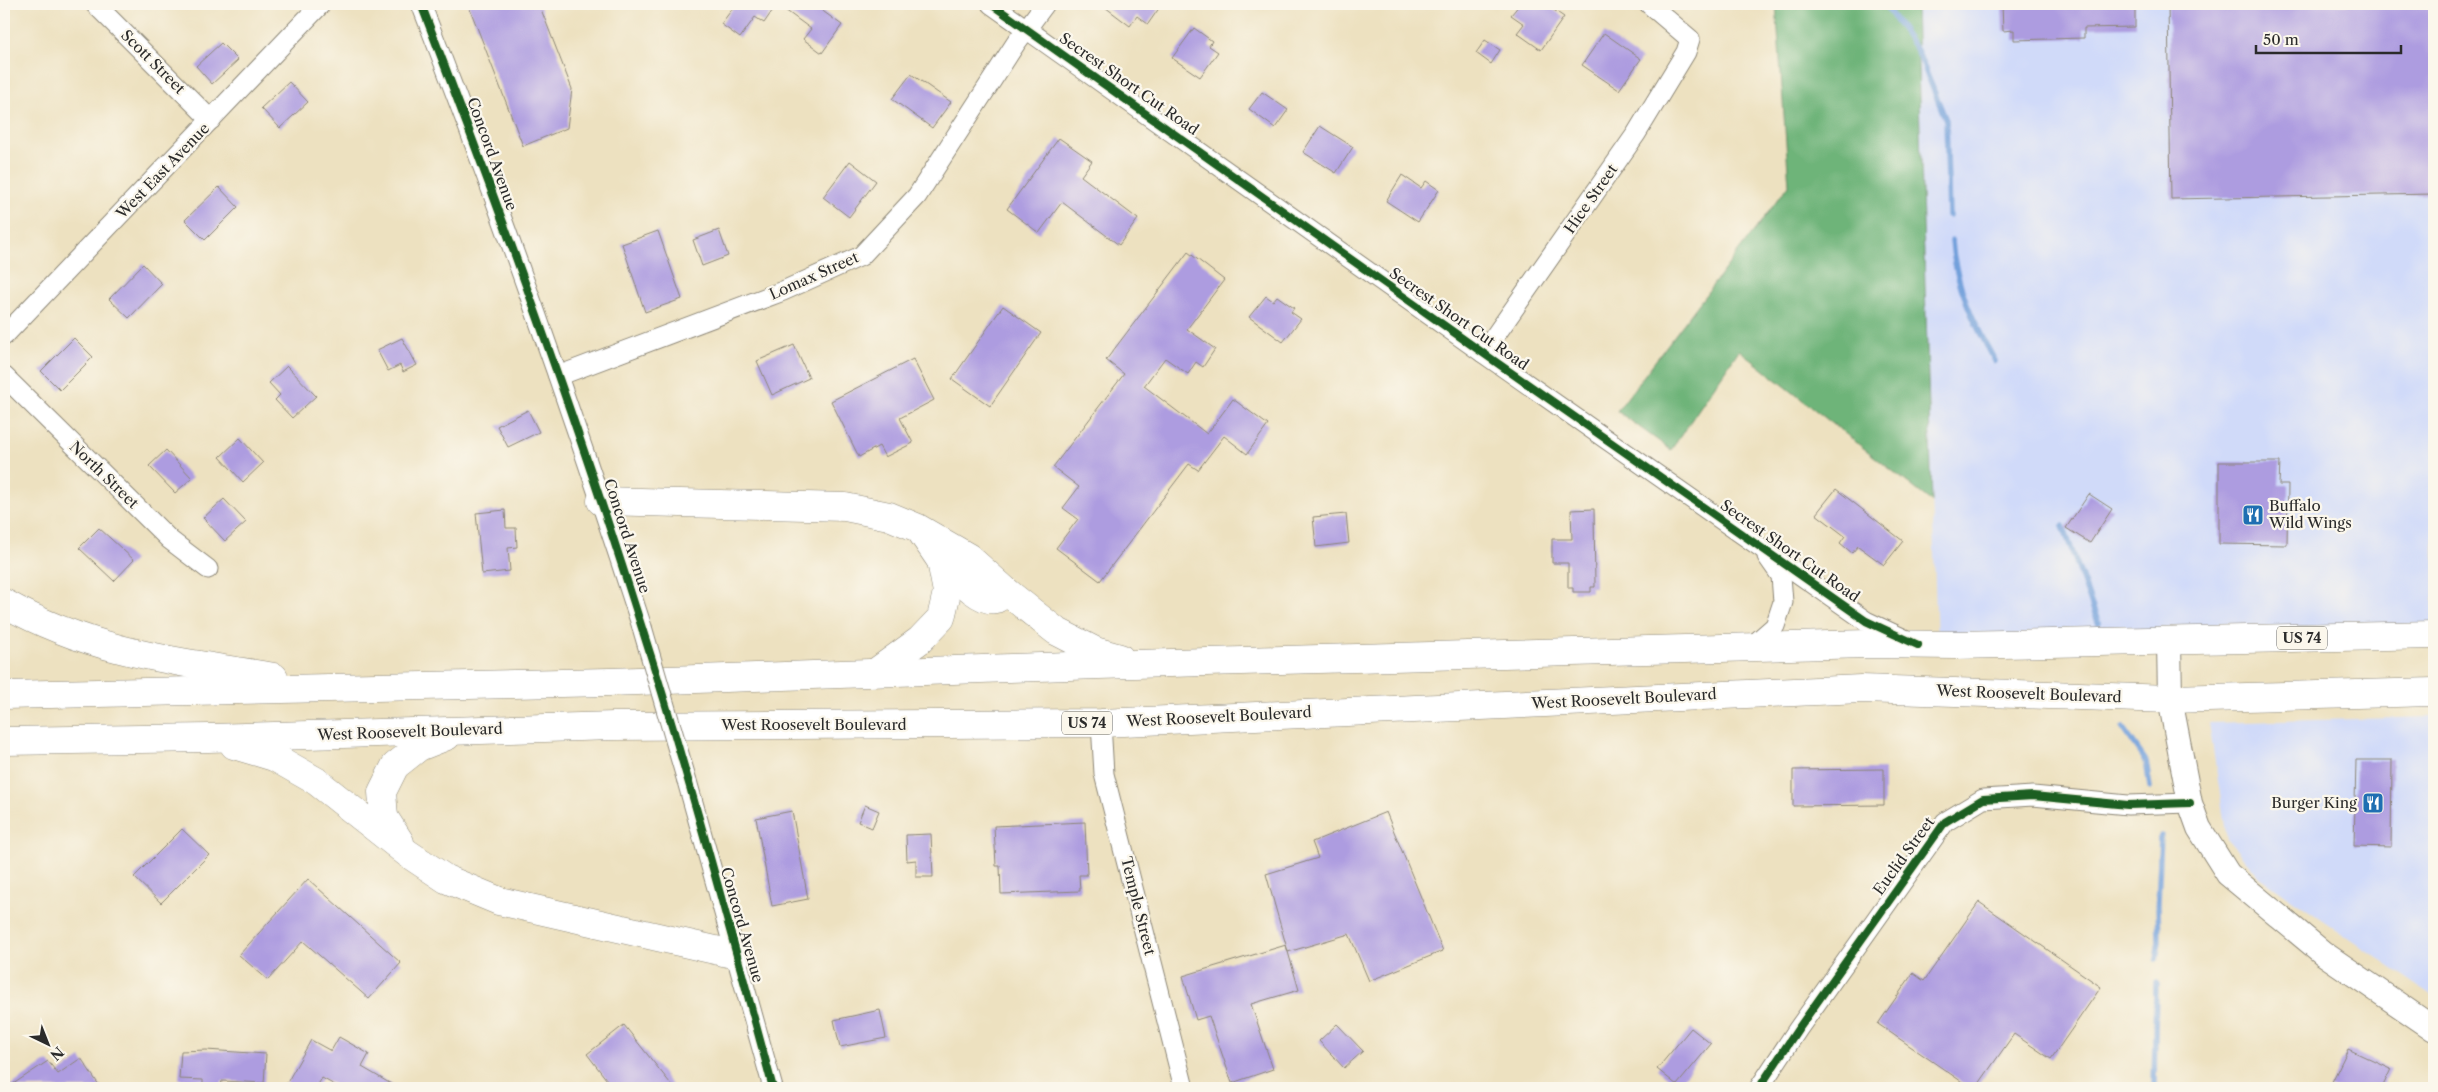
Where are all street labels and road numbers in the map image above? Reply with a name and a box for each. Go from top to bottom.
street label: Scott Street [117,26,190,98]
street label: Secrest Short Cut Road [1056,28,1203,139]
street label: Concord Avenue [463,95,522,213]
street label: West East Avenue [111,119,213,223]
street label: Hice Street [1560,160,1622,237]
street label: Lomax Street [766,247,862,304]
street label: Secrest Short Cut Road [1386,263,1533,374]
street label: North Street [66,437,143,513]
street label: Concord Avenue [600,476,655,595]
street label: Secrest Short Cut Road [1717,495,1864,606]
road number: US 74 [2277,626,2327,650]
street label: West Roosevelt Boulevard [1935,681,2122,706]
street label: West Roosevelt Boulevard [1530,684,1717,713]
street label: West Roosevelt Boulevard [1125,702,1312,731]
road number: US 74 [1062,711,1112,734]
street label: West Roosevelt Boulevard [720,715,907,734]
street label: West Roosevelt Boulevard [316,719,503,744]
street label: Euclid Street [1869,812,1939,899]
street label: Temple Street [1117,855,1160,958]
street label: Concord Avenue [717,865,768,985]

